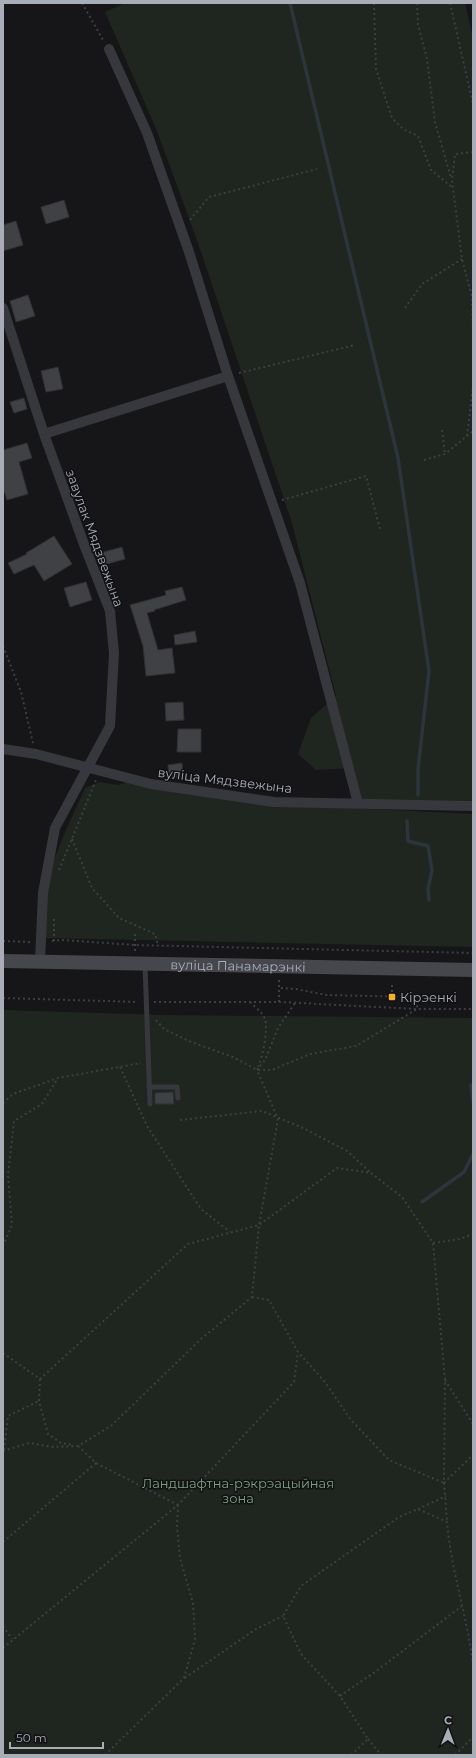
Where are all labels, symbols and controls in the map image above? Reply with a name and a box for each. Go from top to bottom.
street label: завулак Мядзвежына [63,467,127,609]
street label: вуліца Мядзвежына [157,764,293,796]
street label: вуліца Панамарэнкі [170,956,306,975]
place label: Кірэенкі [400,989,457,1005]
marker: Кірэенкі [387,992,397,1002]
park label: Ландшафтна-рэкрэацыйная зона [142,1475,334,1506]
north arrow [428,1710,468,1750]
text: С [444,1713,452,1727]
scale bar [10,1724,103,1750]
text: 50 m [16,1730,47,1745]

